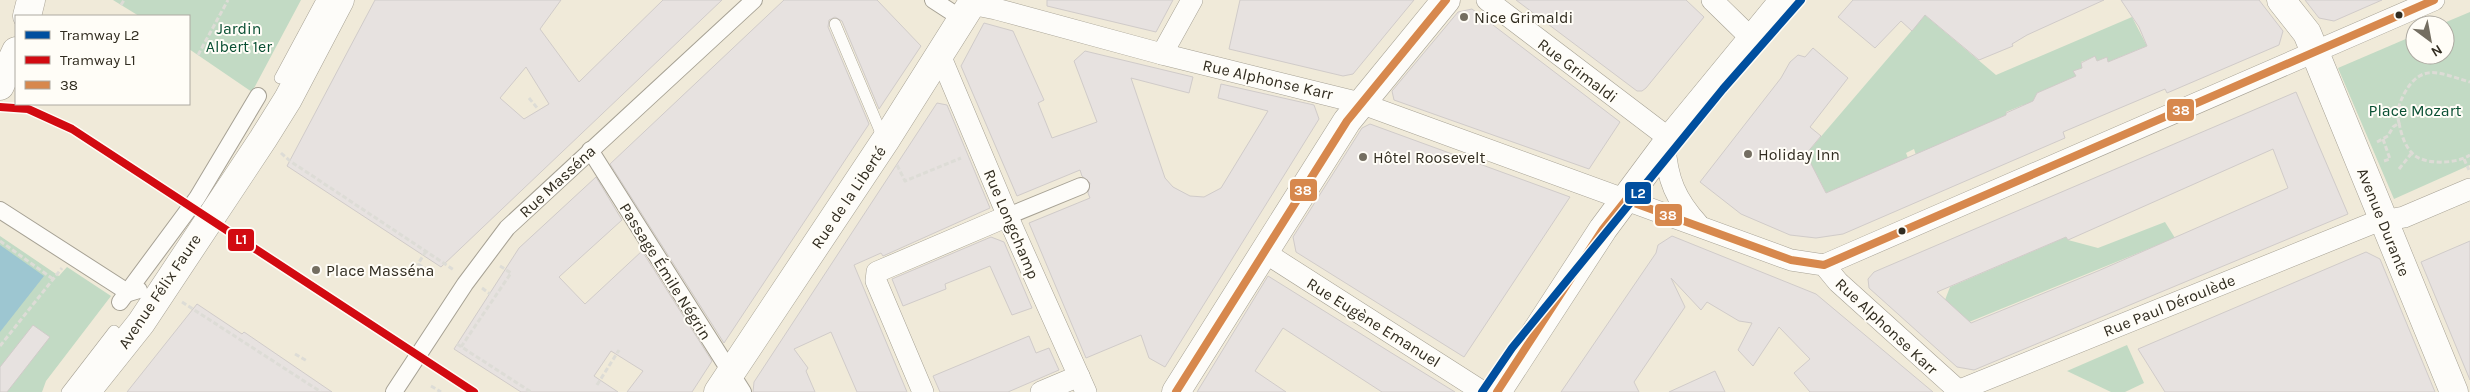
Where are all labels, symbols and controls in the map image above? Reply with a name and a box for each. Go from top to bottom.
place label: Nice Grimaldi [1474,8,1573,27]
unlabelled marker [2394,10,2404,20]
marker: Nice Grimaldi [1458,11,1470,23]
legend [15,15,190,105]
north arrow [2405,15,2455,65]
park label: Jardin Albert 1er [206,19,272,56]
text: Tramway L2 [60,26,140,44]
street label: Rue Grimaldi [1534,34,1621,107]
text: N [2428,41,2445,60]
text: Tramway L1 [60,51,136,69]
street label: Rue Alphonse Karr [1201,55,1335,104]
text: 38 [60,76,78,94]
line badge: 38 [2166,98,2195,122]
park label: Place Mozart [2369,101,2461,120]
text: 38 [2172,102,2190,119]
street label: Rue Masséna [515,141,599,222]
street label: Rue de la Liberté [807,142,890,252]
place label: Holiday Inn [1758,145,1840,164]
place label: Hôtel Roosevelt [1373,148,1486,167]
marker: Holiday Inn [1742,148,1754,160]
marker: Hôtel Roosevelt [1357,151,1369,163]
street label: Avenue Durante [2353,165,2414,279]
street label: Rue Longchamp [980,166,1043,282]
line badge: 38 [1289,178,1318,202]
line badge: L2 [1624,181,1652,205]
text: 38 [1294,182,1312,199]
text: L2 [1630,185,1646,202]
street label: Passage Émile Négrin [616,199,715,343]
line badge: 38 [1654,203,1683,227]
text: 38 [1659,207,1677,224]
unlabelled marker [1897,226,1907,236]
line badge: L1 [227,228,255,252]
street label: Avenue Félix Faure [114,230,205,352]
text: L1 [235,231,247,248]
place label: Place Masséna [326,261,434,280]
marker: Place Masséna [310,264,322,276]
street label: Rue Paul Déroulède [2100,270,2238,341]
street label: Rue Eugène Emanuel [1303,274,1444,371]
street label: Rue Alphonse Karr [1832,274,1942,379]

